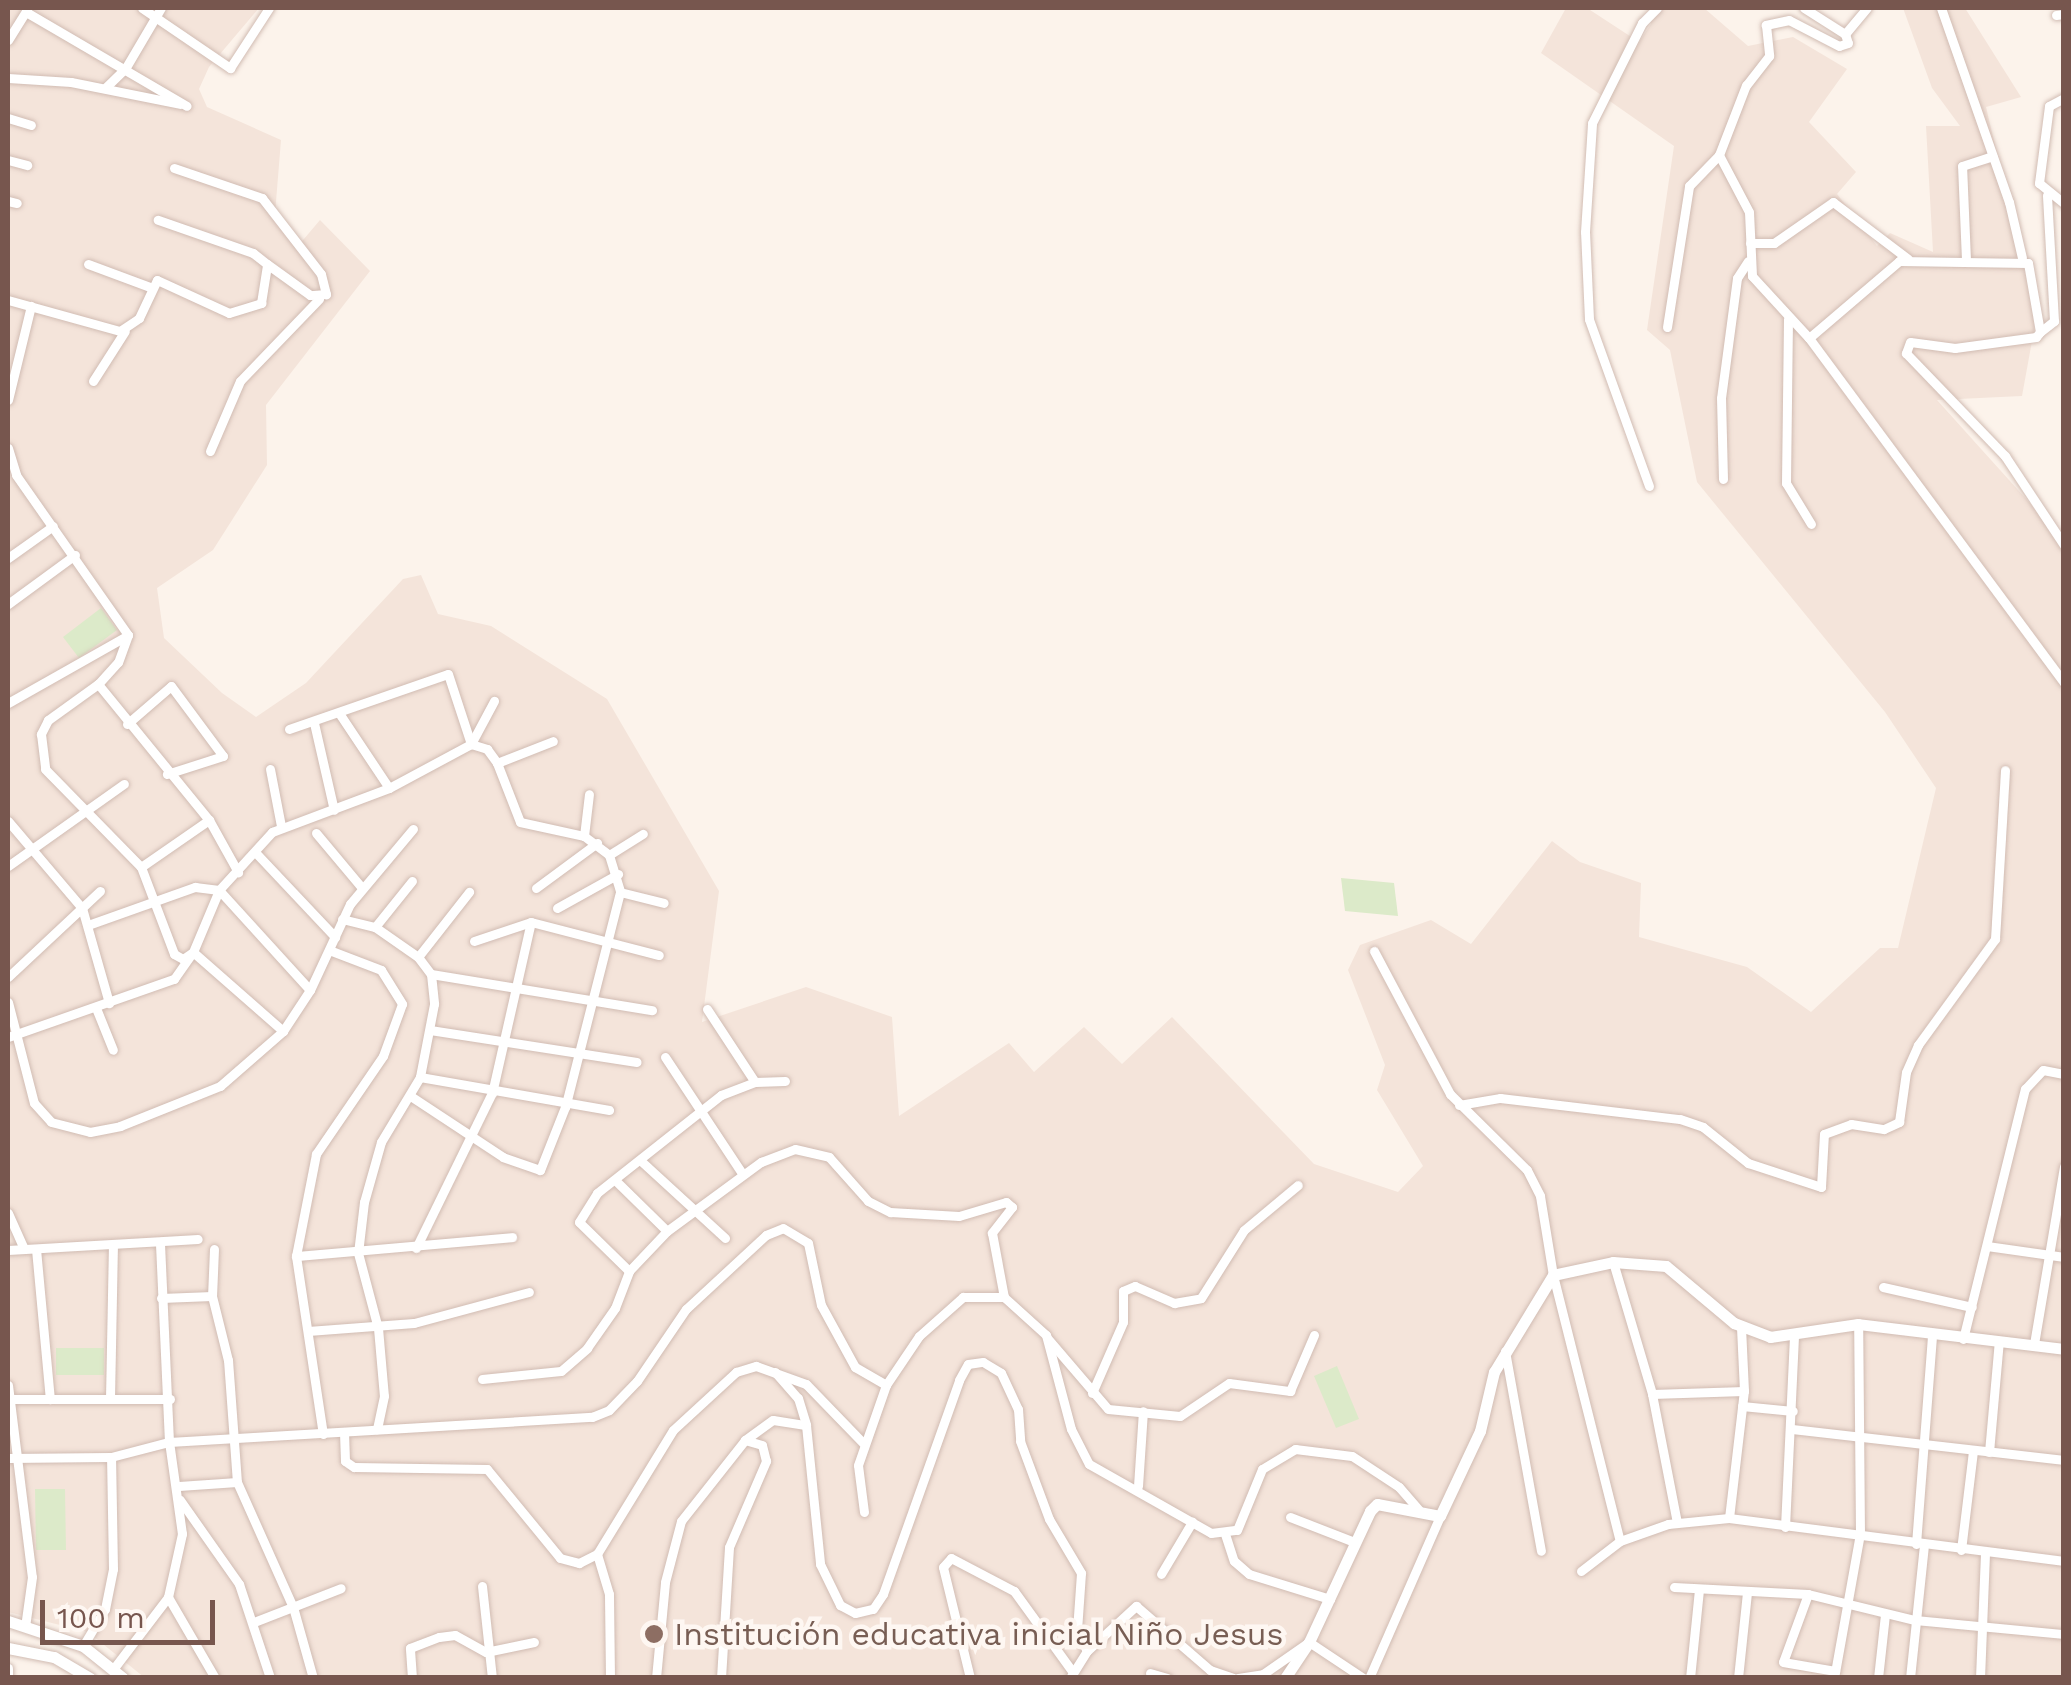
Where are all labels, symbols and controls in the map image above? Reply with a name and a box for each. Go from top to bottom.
scale bar [45,1580,220,1642]
text: 100 m [57,1600,145,1635]
place label: Institución educativa inicial Niño Jesus [674,1615,1286,1653]
marker: Institución educativa inicial Niño Jesus [643,1623,665,1645]

